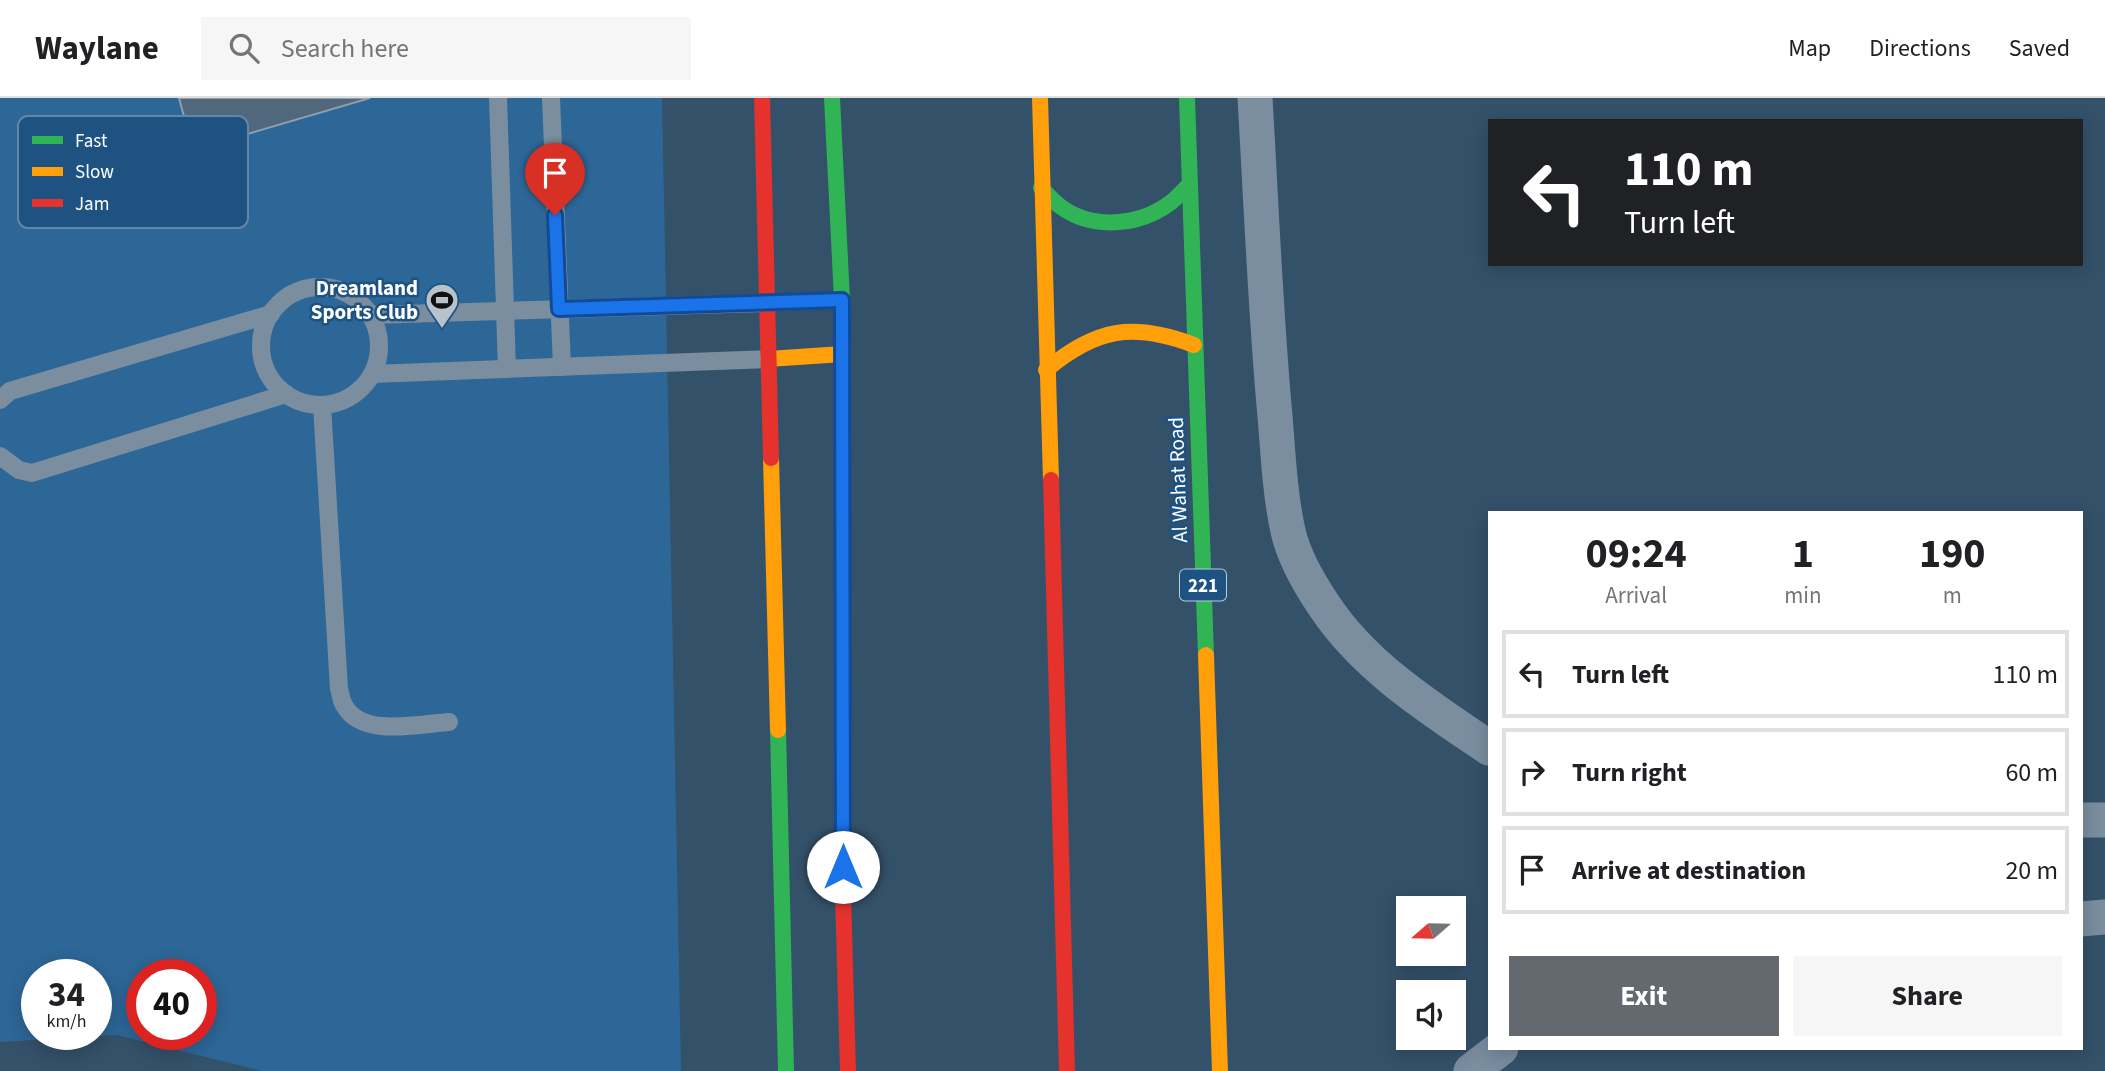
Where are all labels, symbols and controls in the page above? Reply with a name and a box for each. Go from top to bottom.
search box [201,17,691,80]
text: Waylane [35,25,159,72]
icon: search [225,29,263,67]
text: Search here [281,30,409,67]
text: Map [1788,31,1831,66]
text: Directions [1869,31,1971,66]
text: Saved [2009,31,2070,66]
legend [18,116,248,228]
text: Fast [75,128,108,155]
text: 110 m [1624,135,1753,205]
pin [525,143,585,215]
icon: left [1509,147,1600,238]
icon: arrive [536,154,574,192]
text: Slow [75,159,114,186]
text: Jam [75,191,109,218]
text: Turn left [1624,200,1735,246]
place label: Dreamland Sports Club [311,273,418,327]
sports icon: Dreamland Sports Club [423,281,461,330]
street label: Al Wahat Road [1161,417,1195,543]
text: 09:24 [1585,524,1687,584]
text: 1 [1792,524,1814,584]
text: 190 [1919,524,1986,584]
road number: 221 [1180,570,1226,600]
text: Arrival [1605,579,1667,612]
text: min [1784,579,1822,612]
text: m [1943,579,1962,612]
icon: left [1513,655,1551,693]
text: Turn left [1572,656,1669,693]
text: 110 m [1992,656,2058,693]
icon: right [1513,753,1551,791]
text: Turn right [1572,754,1687,791]
text: 60 m [2005,754,2058,791]
position arrow [806,830,880,904]
icon: arrive [1513,851,1551,889]
text: Arrive at destination [1572,852,1806,889]
text: 20 m [2005,852,2058,889]
north arrow [1396,896,1466,966]
map controls [1396,896,1466,1050]
button: Exit [1509,956,1779,1036]
button: Share [1793,956,2062,1036]
speed limit sign: 40 [126,959,217,1050]
text: 34 [48,970,85,1020]
button: sound [1396,980,1466,1050]
text: km/h [47,1009,86,1034]

